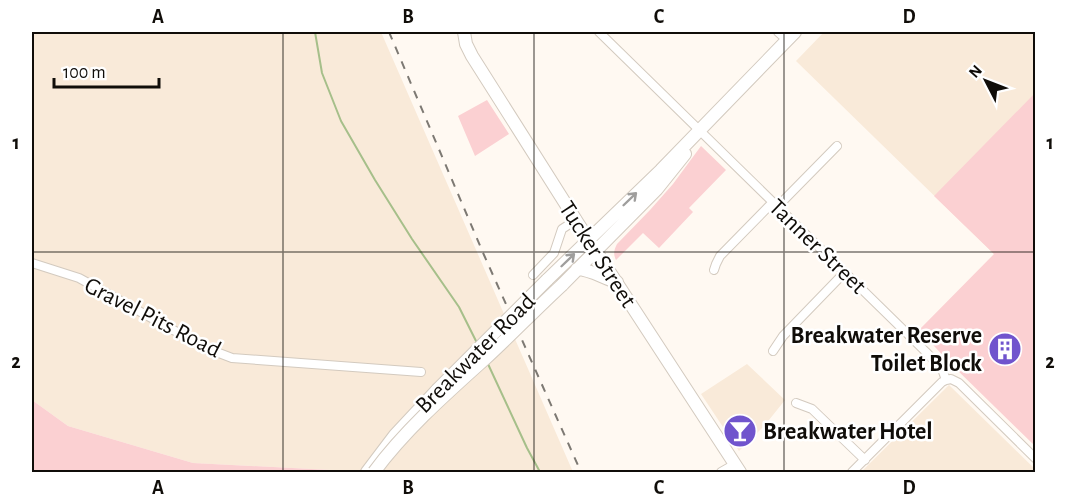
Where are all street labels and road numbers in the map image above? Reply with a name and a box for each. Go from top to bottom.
street label: Tanner Street [764,195,871,299]
street label: Tucker Street [554,197,640,312]
street label: Gravel Pits Road [80,273,225,363]
street label: Breakwater Road [411,289,540,418]

